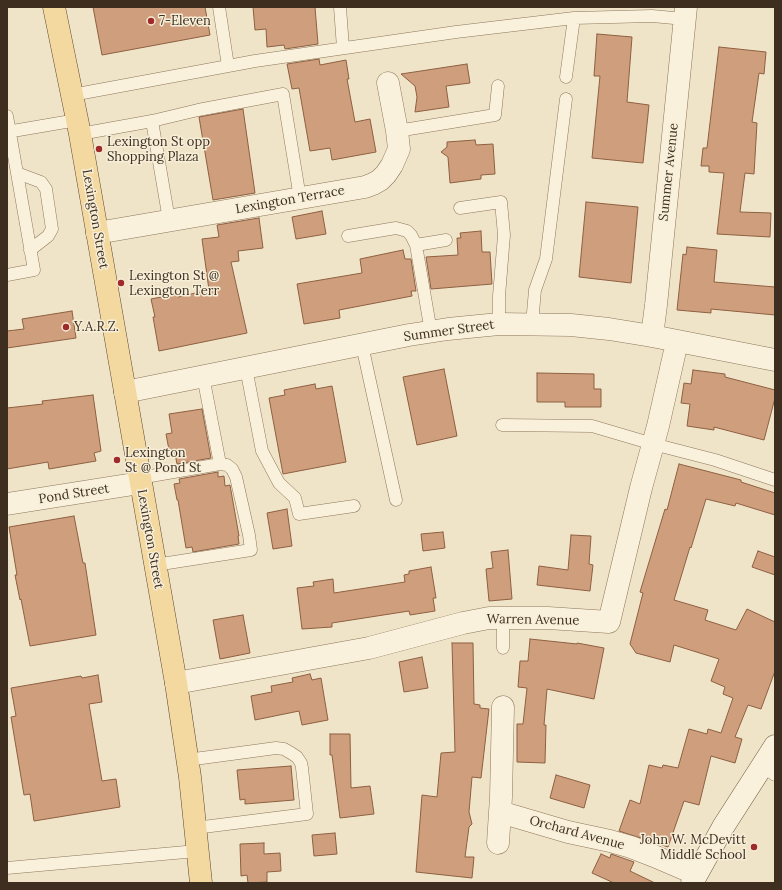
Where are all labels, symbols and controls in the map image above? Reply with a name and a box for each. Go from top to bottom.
place label: 7-Eleven [159,13,211,29]
marker: 7-Eleven [146,16,156,26]
street label: Summer Avenue [656,122,682,222]
place label: Lexington St opp Shopping Plaza [107,134,210,165]
marker: Lexington St opp Shopping Plaza [94,144,104,154]
street label: Lexington Street [79,168,111,270]
street label: Lexington Terrace [234,183,346,217]
place label: Lexington St @ Lexington Terr [129,268,219,299]
marker: Lexington St @ Lexington Terr [116,278,126,288]
street label: Summer Street [403,317,495,345]
place label: Y.A.R.Z. [74,319,119,335]
marker: Y.A.R.Z. [61,322,71,332]
place label: Lexington St @ Pond St [125,445,201,476]
marker: Lexington St @ Pond St [112,455,122,465]
street label: Pond Street [38,481,110,507]
street label: Lexington Street [134,488,166,590]
street label: Warren Avenue [486,611,580,629]
street label: Orchard Avenue [528,813,626,853]
place label: John W. McDevitt Middle School [640,832,746,863]
marker: John W. McDevitt Middle School [749,842,759,852]

